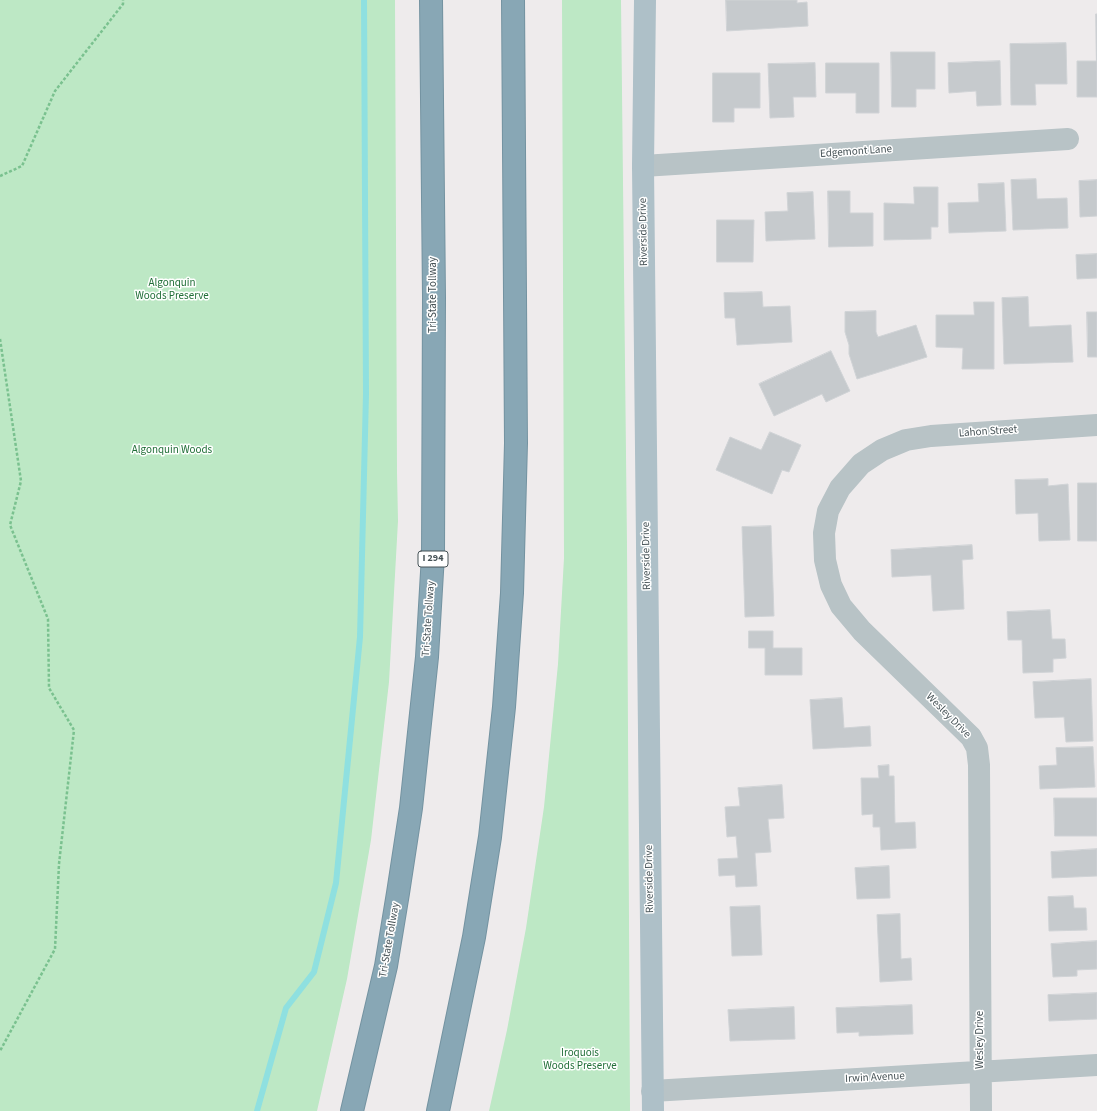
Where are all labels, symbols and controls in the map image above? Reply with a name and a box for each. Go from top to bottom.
street label: Edgemont Lane [820,143,892,161]
street label: Riverside Drive [637,198,651,266]
street label: Tri-State Tollway [427,257,441,333]
park label: Algonquin Woods Preserve [135,277,209,303]
street label: Lahon Street [958,423,1018,441]
park label: Algonquin Woods [132,444,212,458]
street label: Riverside Drive [640,522,654,590]
road number: I 294 [418,551,448,567]
street label: Tri-State Tollway [420,581,438,657]
street label: Wesley Drive [923,691,973,741]
street label: Riverside Drive [643,845,657,913]
street label: Tri-State Tollway [377,901,403,979]
street label: Wesley Drive [974,1011,988,1069]
park label: Iroquois Woods Preserve [543,1047,617,1073]
street label: Irwin Avenue [845,1070,905,1086]

